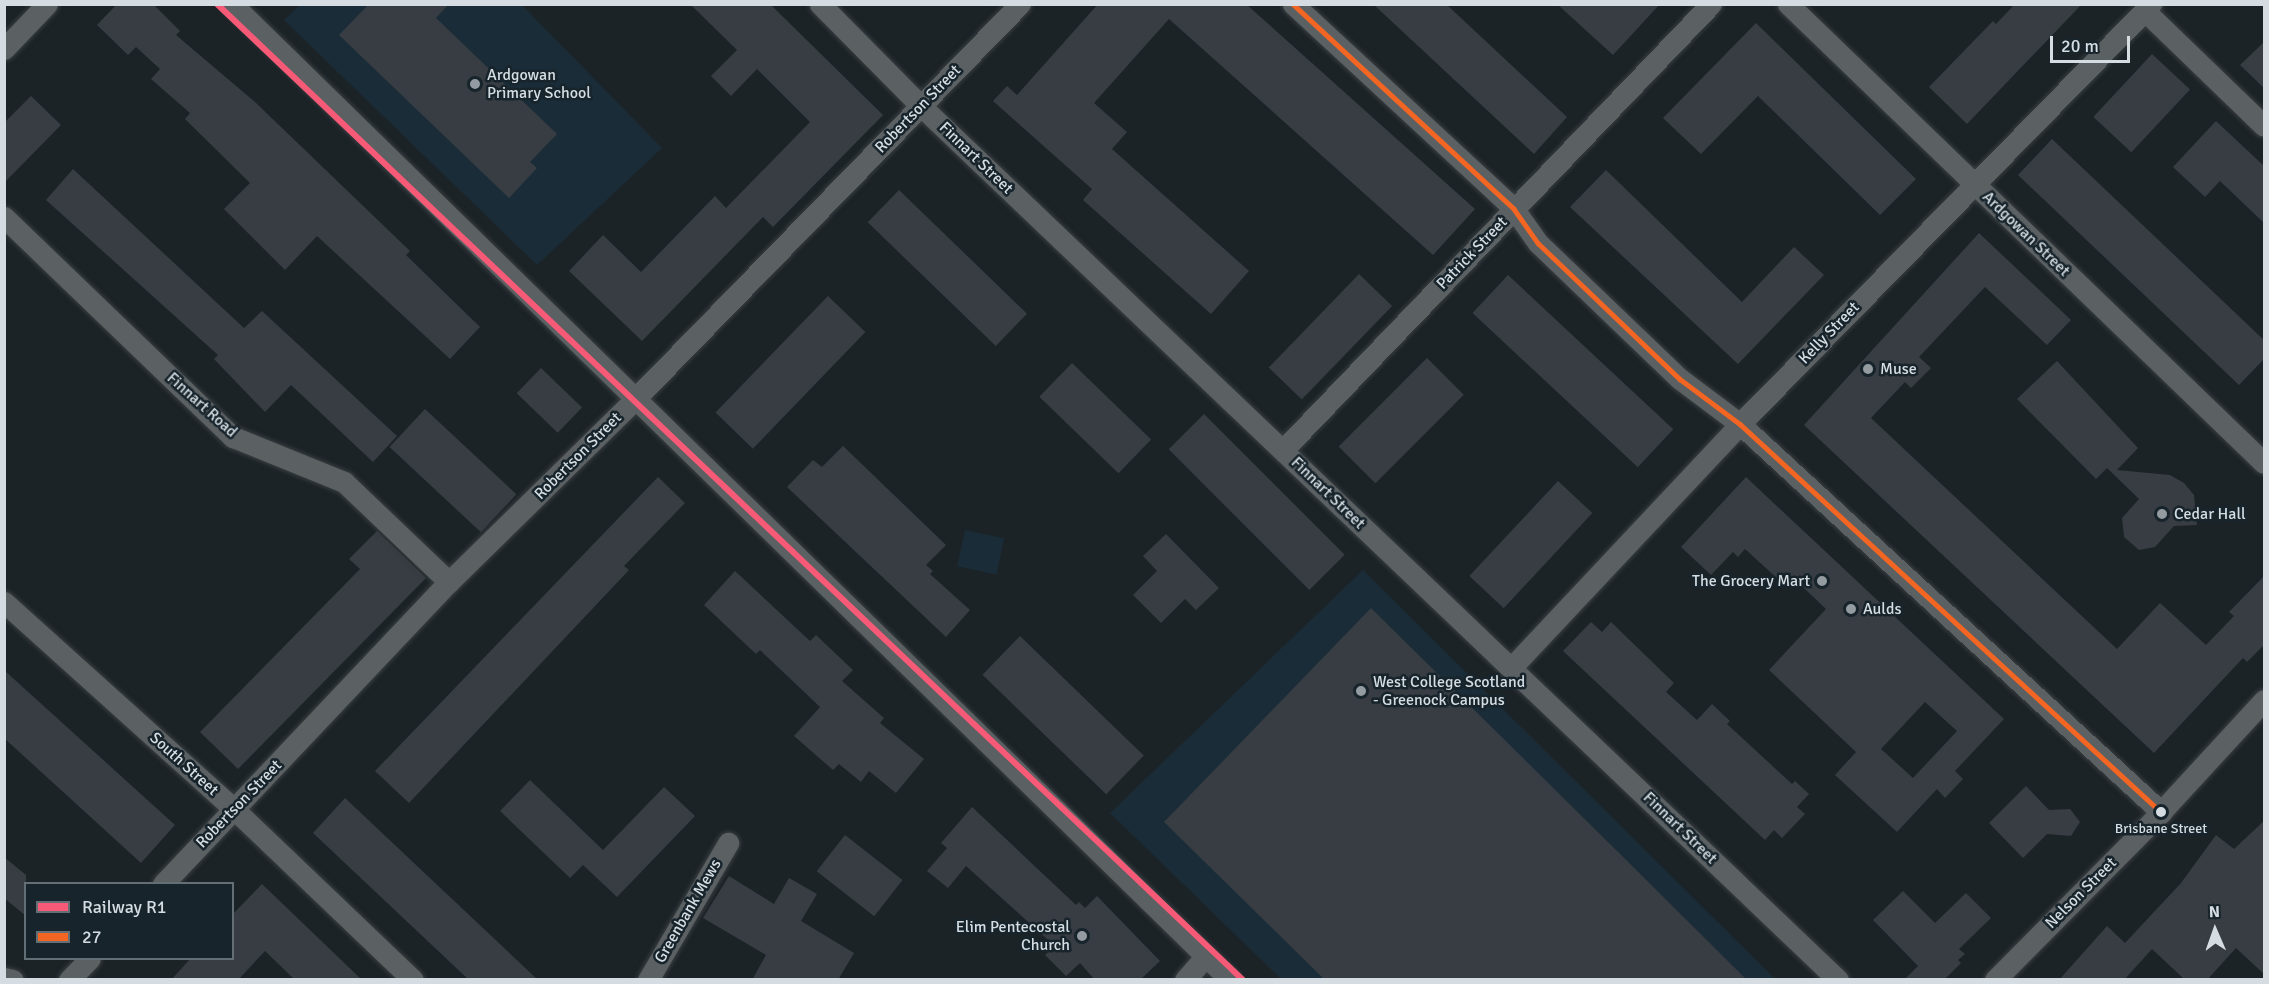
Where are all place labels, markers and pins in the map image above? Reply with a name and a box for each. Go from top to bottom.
place label: Ardgowan Primary School [487,65,591,103]
marker: Ardgowan Primary School [468,77,482,91]
place label: Muse [1880,359,1917,379]
marker: Muse [1861,362,1875,376]
place label: Cedar Hall [2174,504,2246,524]
marker: Cedar Hall [2155,507,2169,521]
place label: The Grocery Mart [1692,571,1810,591]
marker: The Grocery Mart [1815,574,1829,588]
place label: Aulds [1863,599,1901,619]
marker: Aulds [1844,602,1858,616]
place label: West College Scotland - Greenock Campus [1373,672,1525,710]
marker: West College Scotland - Greenock Campus [1354,684,1368,698]
marker: Brisbane Street [2155,806,2167,818]
place label: Brisbane Street [2115,821,2207,837]
place label: Elim Pentecostal Church [956,917,1070,955]
marker: Elim Pentecostal Church [1075,929,1089,943]

